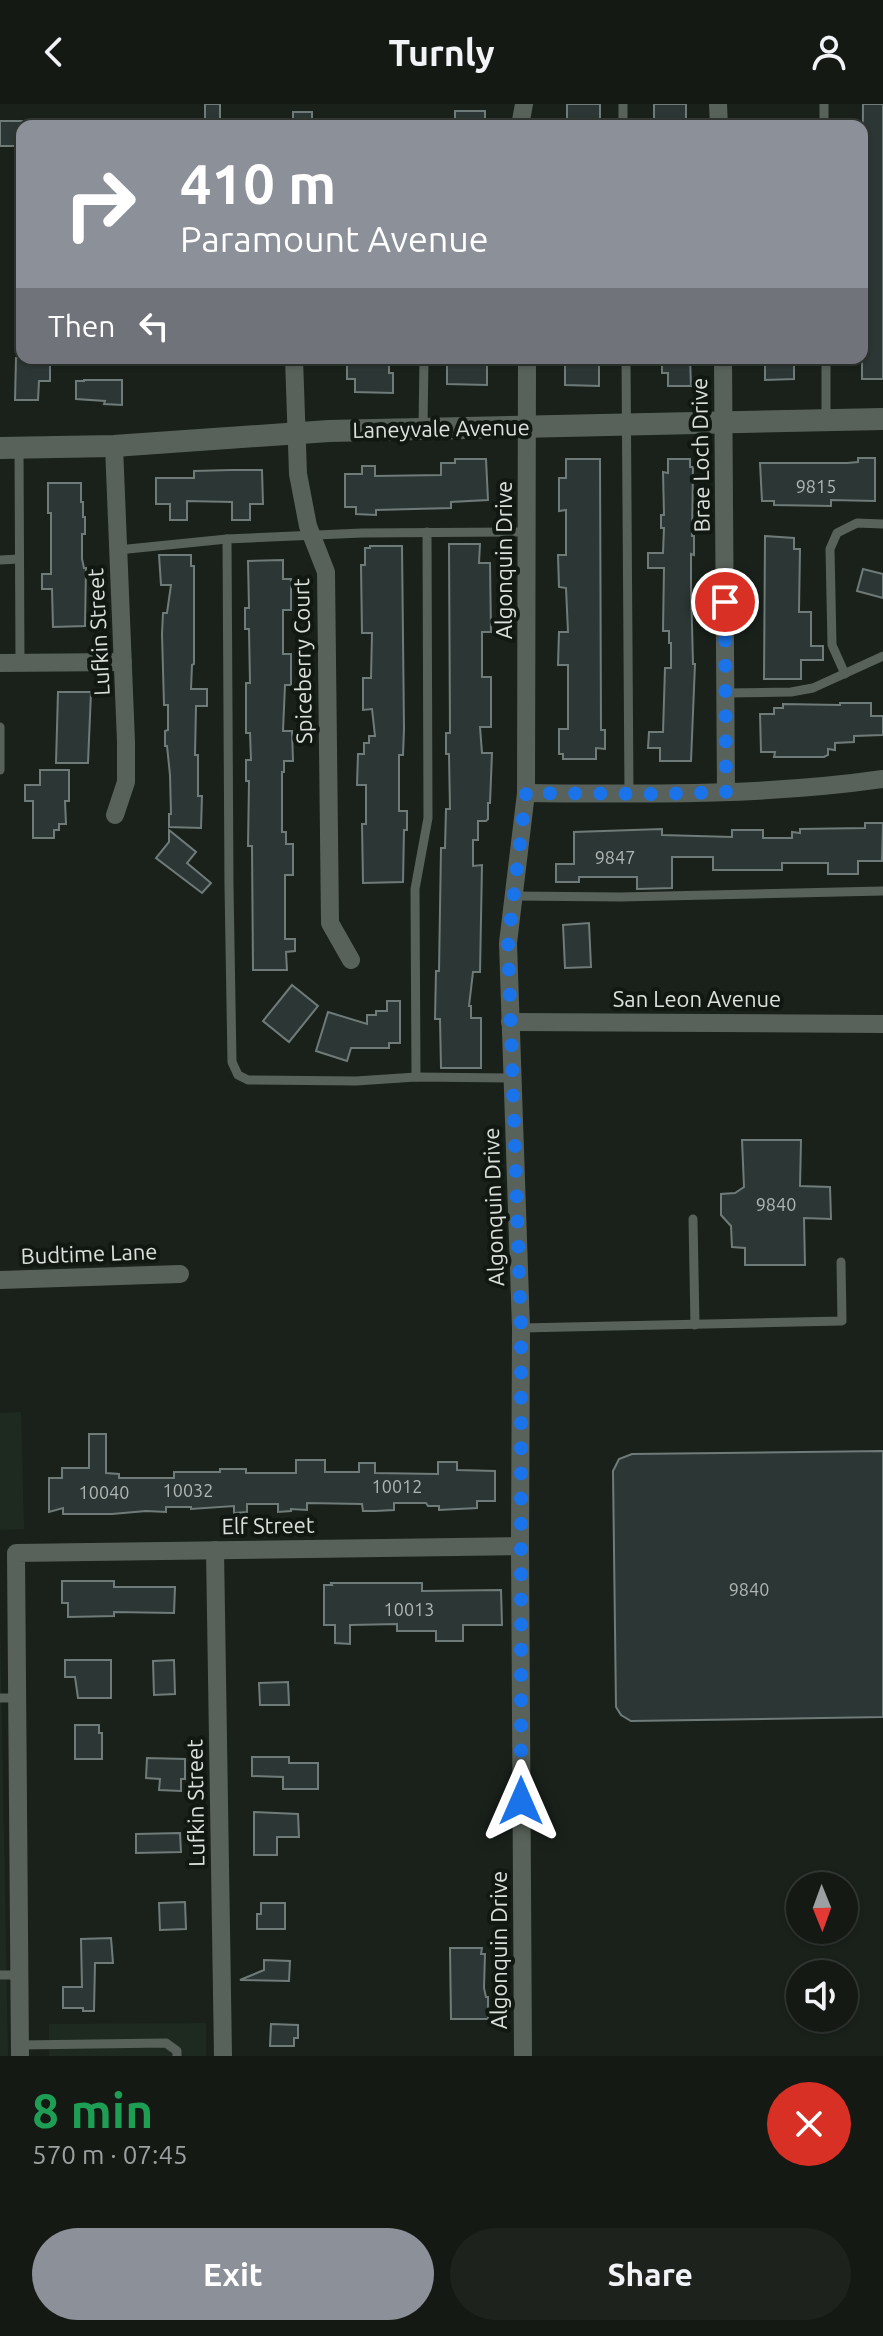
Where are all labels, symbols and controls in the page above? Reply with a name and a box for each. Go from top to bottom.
icon: back [32,30,76,74]
icon: person [807,30,851,74]
text: Turnly [388,32,495,73]
icon: right [48,152,152,256]
text: 410 m [180,152,336,215]
text: Paramount Avenue [180,218,489,259]
icon: left [132,304,176,348]
text: Then [48,309,116,343]
street label: Brae Loch Drive [686,377,714,533]
street label: Laneyvale Avenue [352,414,530,442]
house number: 9815 [796,476,836,496]
street label: Algonquin Drive [491,481,516,639]
street label: Lufkin Street [82,567,114,696]
pin [691,568,759,636]
street label: Spiceberry Court [288,578,316,744]
icon: arrive [703,580,747,624]
house number: 9847 [595,847,635,867]
street label: San Leon Avenue [613,986,781,1011]
street label: Algonquin Drive [478,1127,508,1287]
house number: 9840 [756,1194,796,1214]
street label: Budtime Lane [20,1238,158,1268]
house number: 10012 [372,1476,422,1496]
house number: 10032 [163,1480,213,1500]
house number: 10040 [79,1482,129,1502]
street label: Elf Street [221,1512,315,1538]
house number: 9840 [729,1579,769,1599]
house number: 10013 [384,1599,434,1619]
street label: Lufkin Street [181,1739,209,1867]
position arrow [479,1759,563,1843]
street label: Algonquin Drive [486,1871,511,2029]
north arrow [786,1872,858,1944]
map controls [786,1872,858,2032]
button: sound [786,1960,858,2032]
button: close [767,2082,851,2166]
text: 8 min [32,2083,153,2137]
text: 570 m · 07:45 [32,2140,188,2169]
button: Exit [32,2228,434,2320]
button: Share [450,2228,851,2320]

